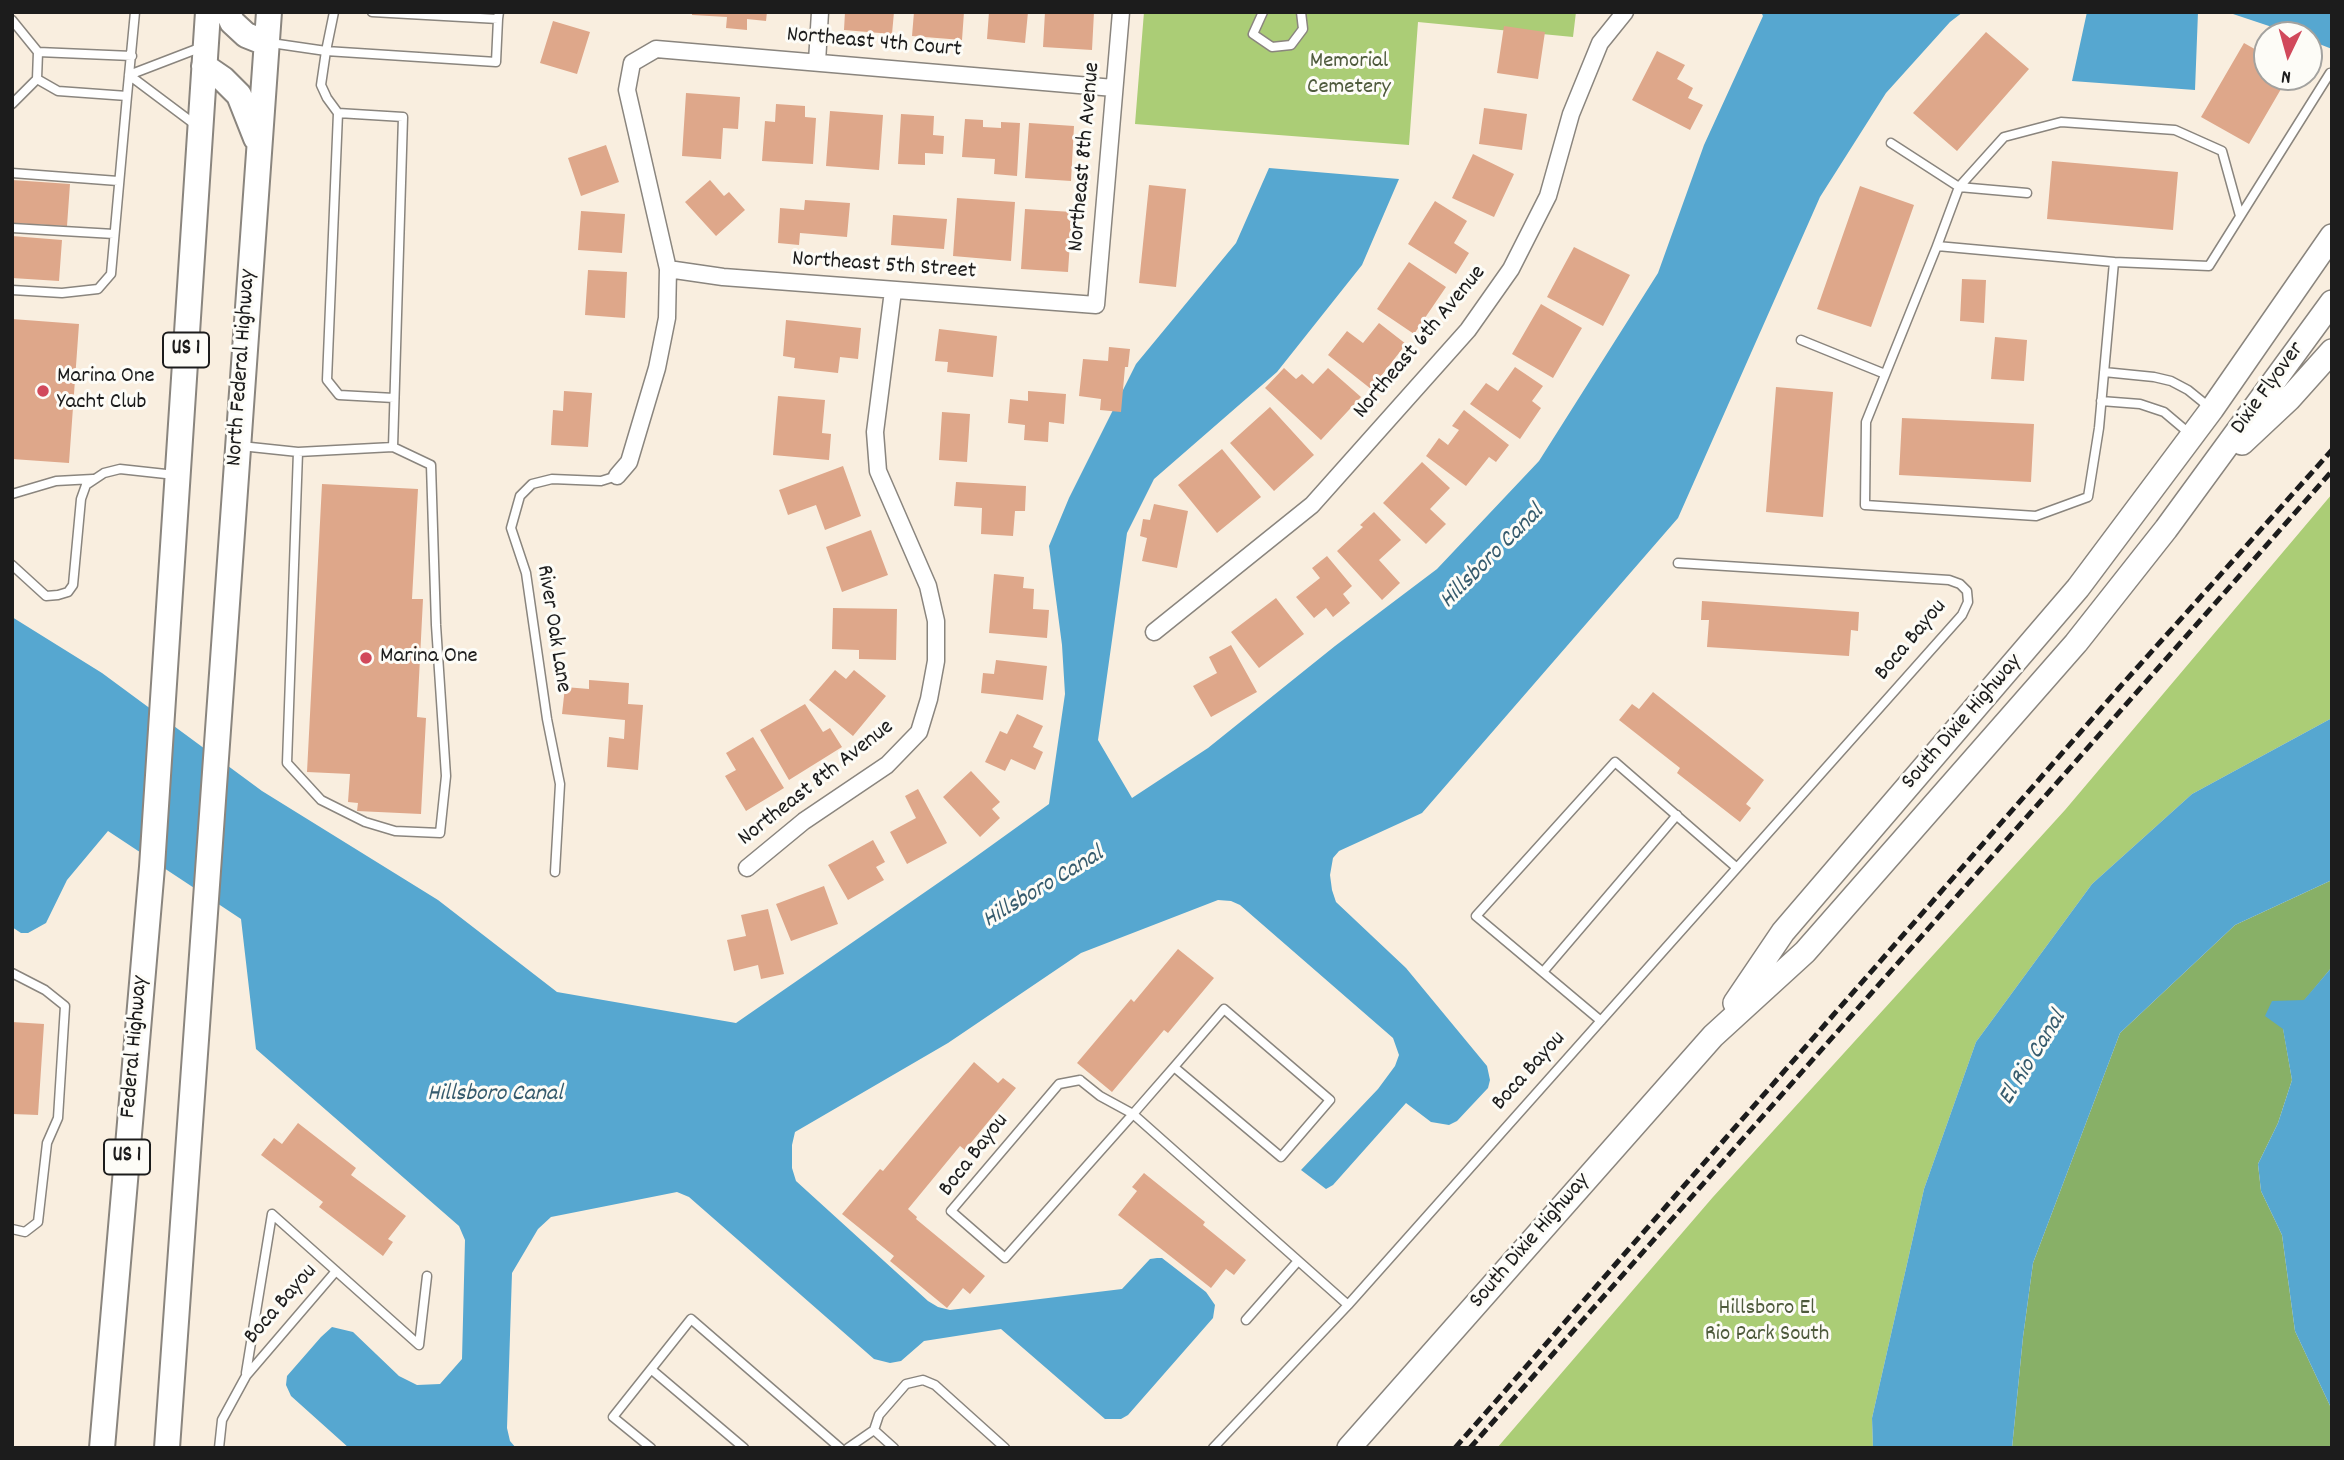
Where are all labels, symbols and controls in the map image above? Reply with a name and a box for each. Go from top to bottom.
north arrow [2253,21,2323,91]
street label: Northeast 4th Court [785,23,963,65]
park label: Memorial Cemetery [1307,49,1391,103]
street label: Northeast 8th Avenue [1064,61,1108,253]
text: N [2280,62,2292,89]
street label: Northeast 5th Street [791,247,977,287]
street label: Northeast 6th Avenue [1349,261,1493,425]
street label: North Federal Highway [222,269,264,467]
road number: US 1 [163,332,209,368]
street label: Dixie Flyover [2226,337,2312,441]
place label: Marina One Yacht Club [57,364,155,418]
marker: Marina One Yacht Club [35,383,51,399]
water label: Hillsboro Canal [1435,500,1551,616]
street label: River Oak Lane [528,563,576,695]
street label: Boca Bayou [1870,595,1954,687]
place label: Marina One [380,644,478,672]
marker: Marina One [358,650,374,666]
street label: South Dixie Highway [1897,650,2029,796]
street label: Northeast 8th Avenue [734,715,900,853]
water label: Hillsboro Canal [978,842,1110,936]
street label: Federal Highway [116,975,156,1119]
water label: El Rio Canal [1994,1007,2074,1111]
street label: Boca Bayou [1487,1027,1573,1117]
water label: Hillsboro Canal [427,1082,563,1110]
street label: Boca Bayou [934,1109,1016,1203]
road number: US 1 [104,1140,150,1174]
street label: South Dixie Highway [1465,1169,1597,1315]
street label: Boca Bayou [240,1259,324,1351]
park label: Hillsboro El Rio Park South [1705,1296,1829,1350]

